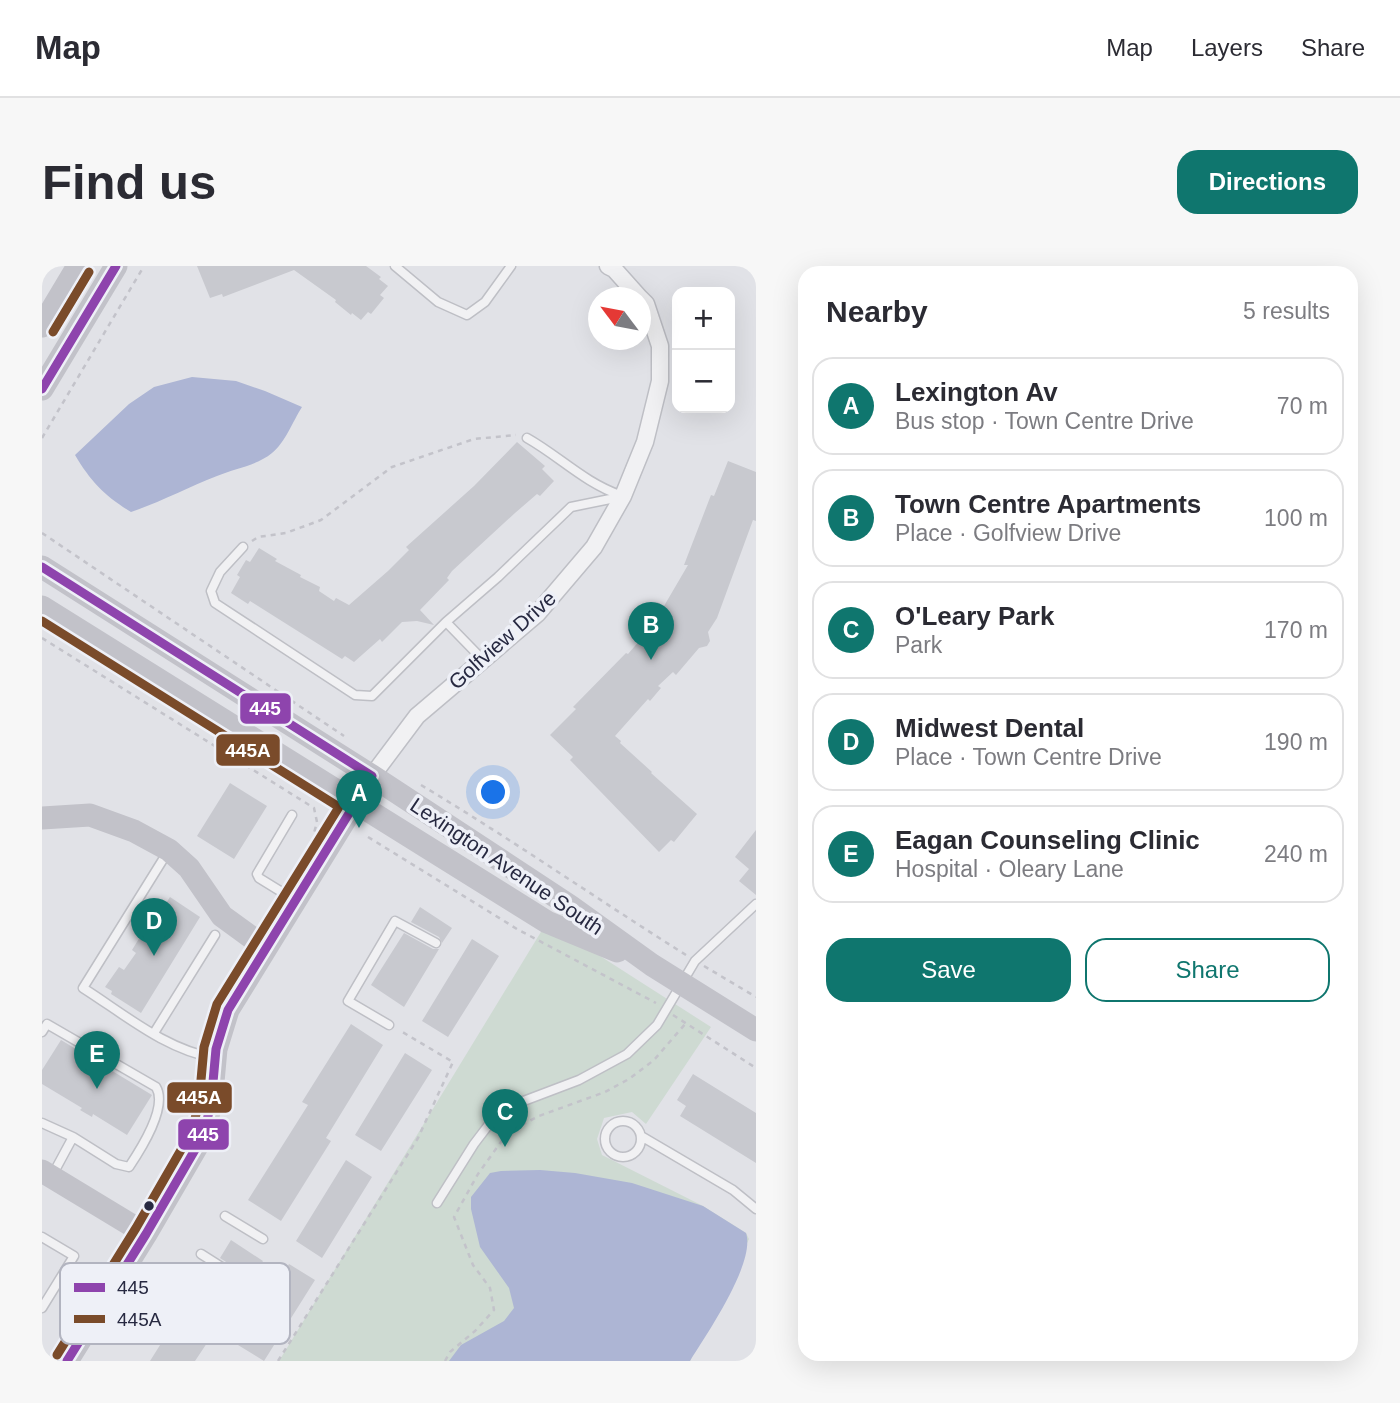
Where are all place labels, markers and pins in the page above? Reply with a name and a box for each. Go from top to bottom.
pin: B [628,602,674,660]
pin: A [336,770,382,828]
pin: D [131,898,177,956]
pin: E [74,1031,120,1089]
pin: C [482,1089,528,1147]
unlabelled marker [142,1199,156,1213]

